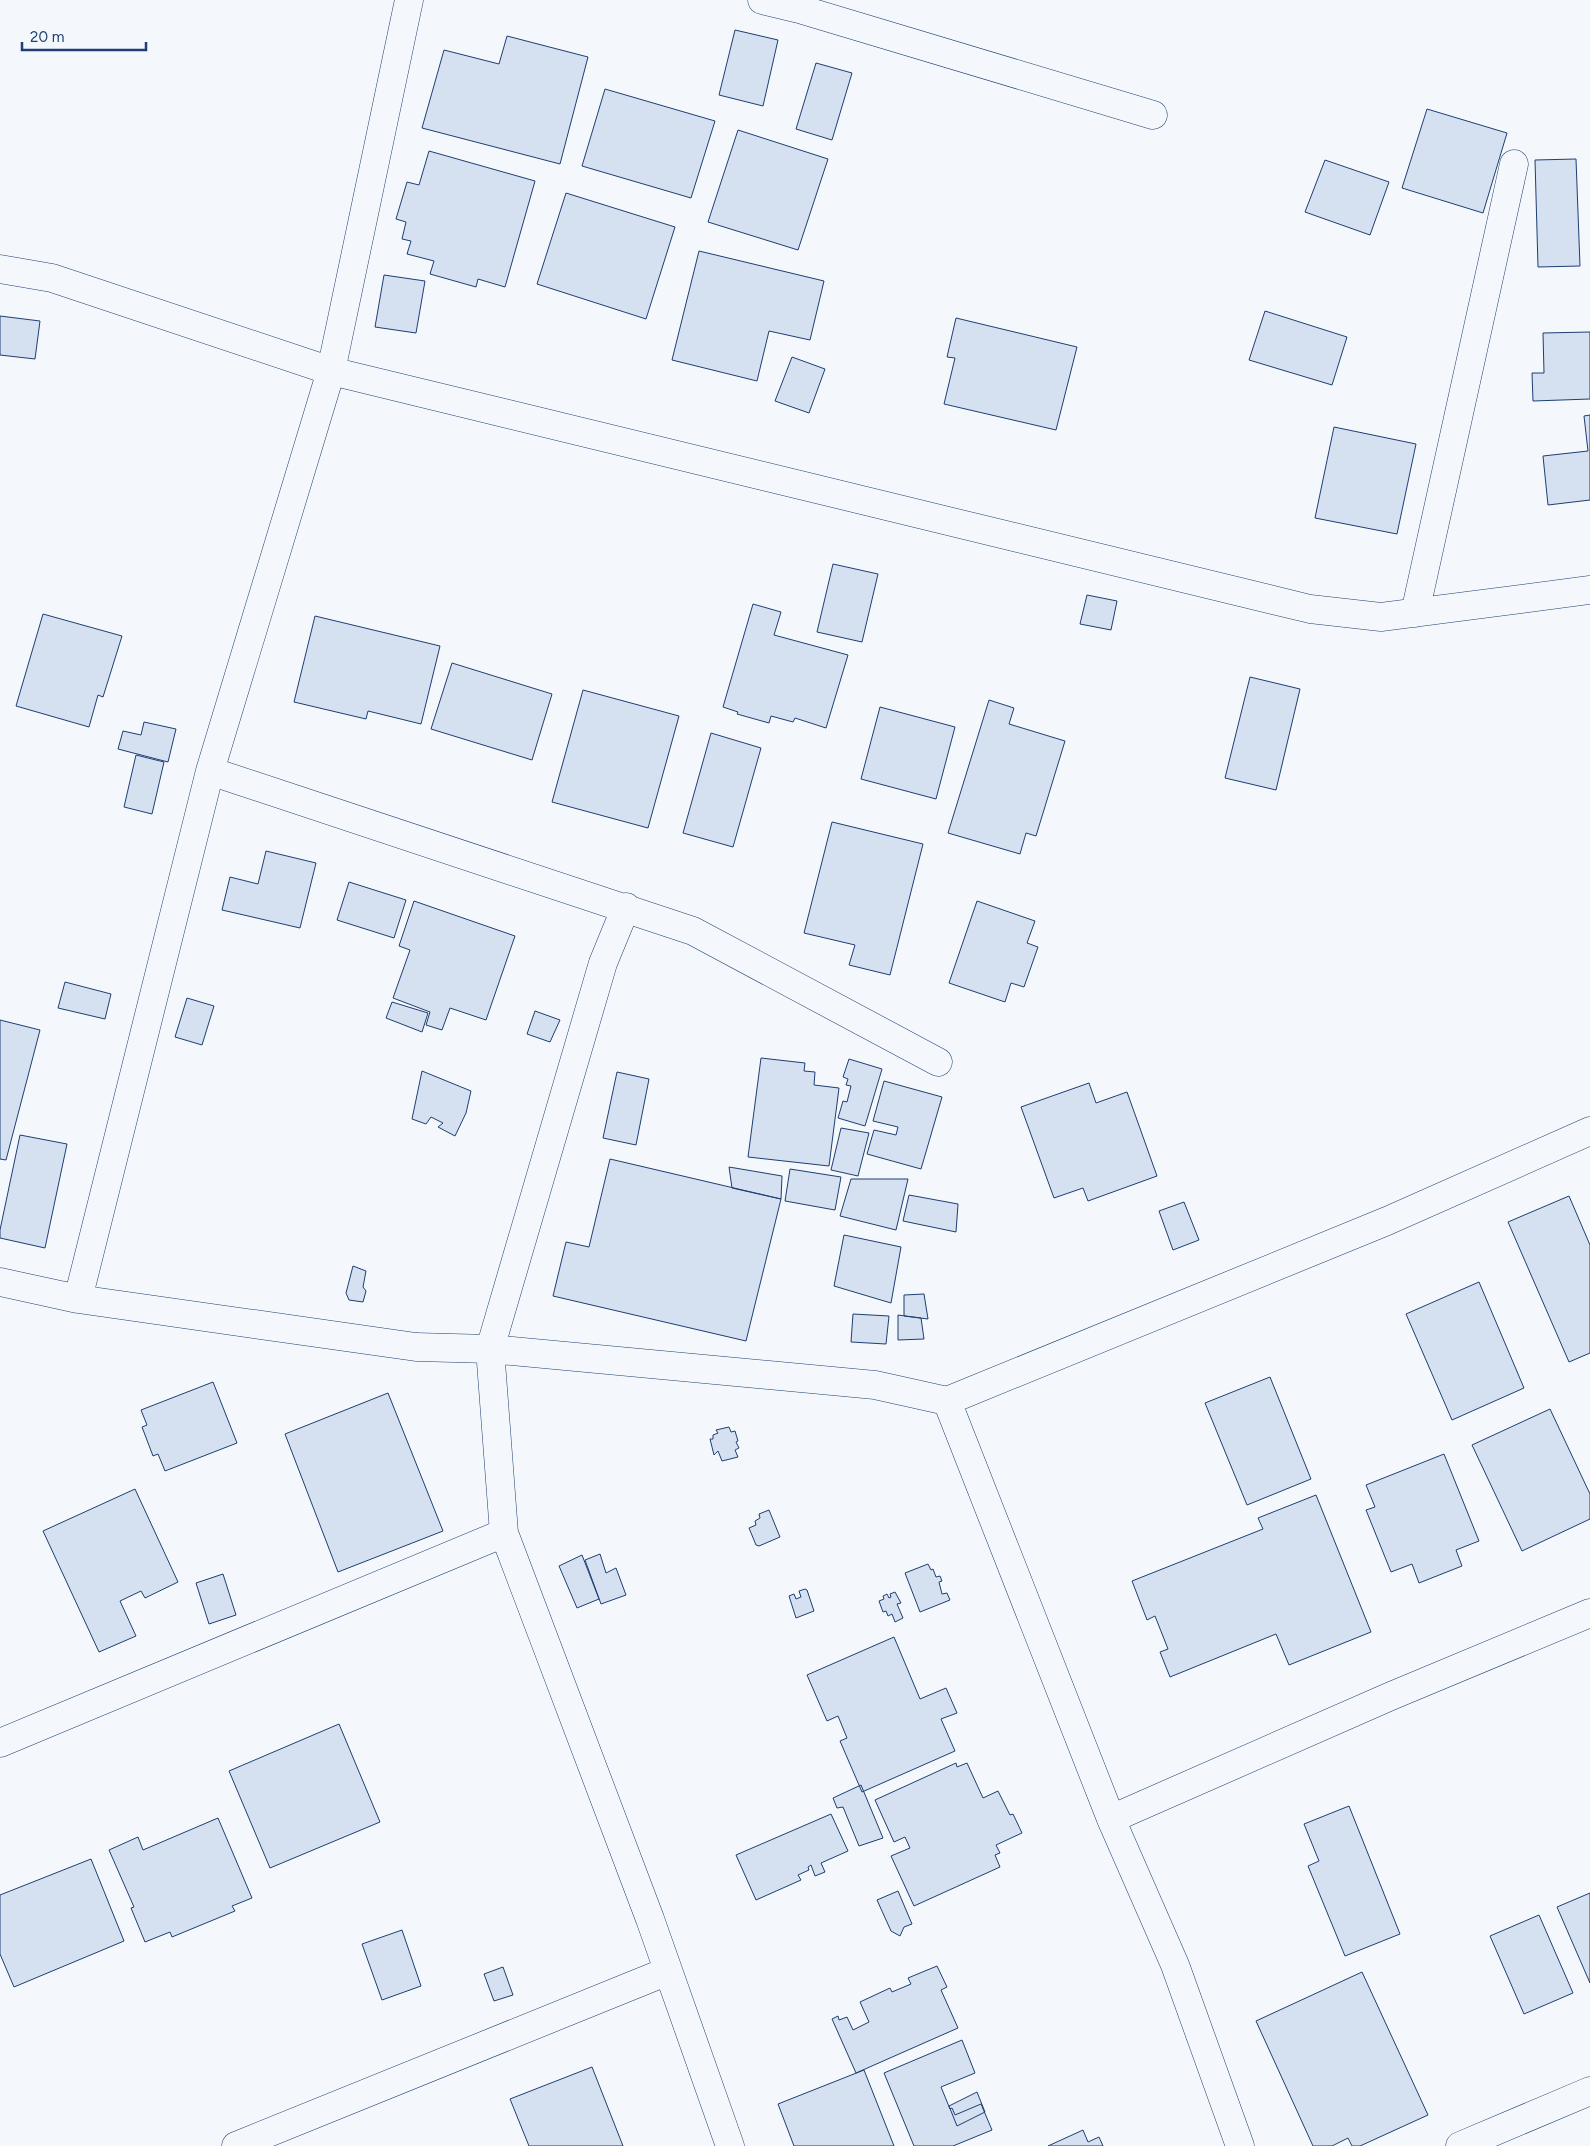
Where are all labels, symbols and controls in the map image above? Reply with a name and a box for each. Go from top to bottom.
scale bar [22,20,146,52]
text: 20 m [30,28,64,46]

